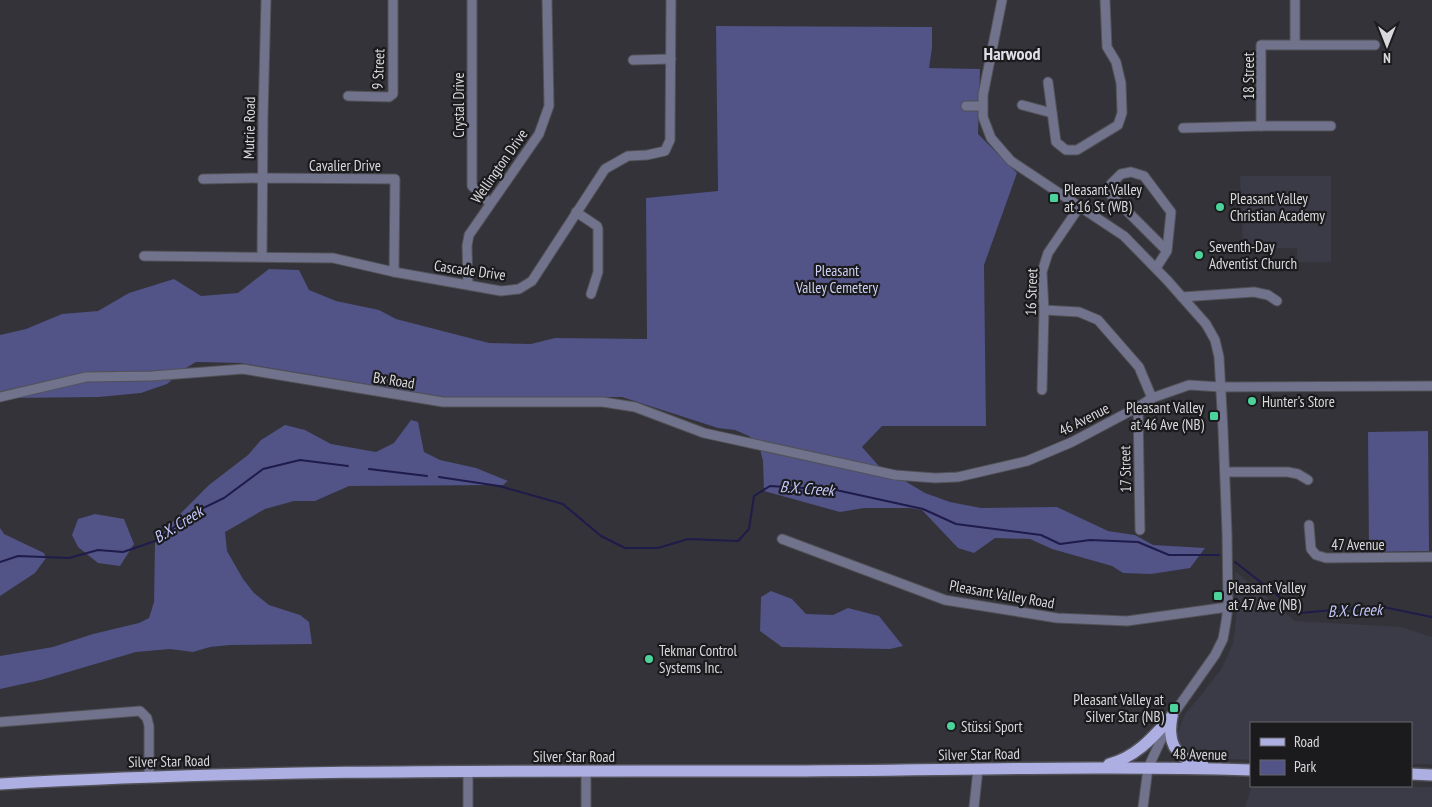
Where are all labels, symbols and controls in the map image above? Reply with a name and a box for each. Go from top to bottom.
north arrow [1362,20,1412,70]
district label: Harwood [984,42,1040,65]
street label: 9 Street [367,48,389,90]
text: N [1383,49,1391,67]
street label: 18 Street [1239,52,1258,100]
street label: Crystal Drive [449,72,468,138]
street label: Mutrie Road [239,97,259,159]
street label: Wellington Drive [466,125,532,207]
street label: Cavalier Drive [309,156,381,175]
place label: Pleasant Valley at 16 St (WB) [1064,180,1142,216]
place label: Pleasant Valley Christian Academy [1230,189,1325,225]
marker: Pleasant Valley at 16 St (WB) [1048,192,1060,204]
marker: Pleasant Valley Christian Academy [1214,201,1226,213]
place label: Seventh-Day Adventist Church [1209,237,1297,273]
marker: Seventh-Day Adventist Church [1193,249,1205,261]
street label: Cascade Drive [433,256,507,284]
park label: Pleasant Valley Cemetery [795,261,878,297]
street label: 16 Street [1021,268,1041,316]
street label: Bx Road [372,367,416,393]
place label: Hunter's Store [1262,392,1335,411]
marker: Hunter's Store [1246,395,1258,407]
street label: 46 Avenue [1056,398,1112,440]
place label: Pleasant Valley at 46 Ave (NB) [1126,398,1205,434]
marker: Pleasant Valley at 46 Ave (NB) [1208,410,1220,422]
street label: 17 Street [1115,445,1135,493]
water label: B.X. Creek [779,476,837,500]
water label: B.X. Creek [150,500,208,547]
street label: 47 Avenue [1331,535,1385,554]
street label: Pleasant Valley Road [948,575,1056,613]
place label: Pleasant Valley at 47 Ave (NB) [1228,578,1306,614]
marker: Pleasant Valley at 47 Ave (NB) [1212,590,1224,602]
water label: B.X. Creek [1327,599,1384,621]
place label: Tekmar Control Systems Inc. [659,641,737,677]
marker: Tekmar Control Systems Inc. [643,653,655,665]
place label: Pleasant Valley at Silver Star (NB) [1073,690,1165,726]
marker: Pleasant Valley at Silver Star (NB) [1168,702,1180,714]
place label: Stüssi Sport [961,717,1023,736]
marker: Stüssi Sport [945,720,957,732]
legend [1250,722,1412,787]
text: Road [1294,732,1320,751]
street label: Silver Star Road [938,744,1020,764]
street label: 48 Avenue [1173,744,1227,764]
street label: Silver Star Road [533,747,615,766]
street label: Silver Star Road [128,751,210,771]
text: Park [1294,757,1316,776]

